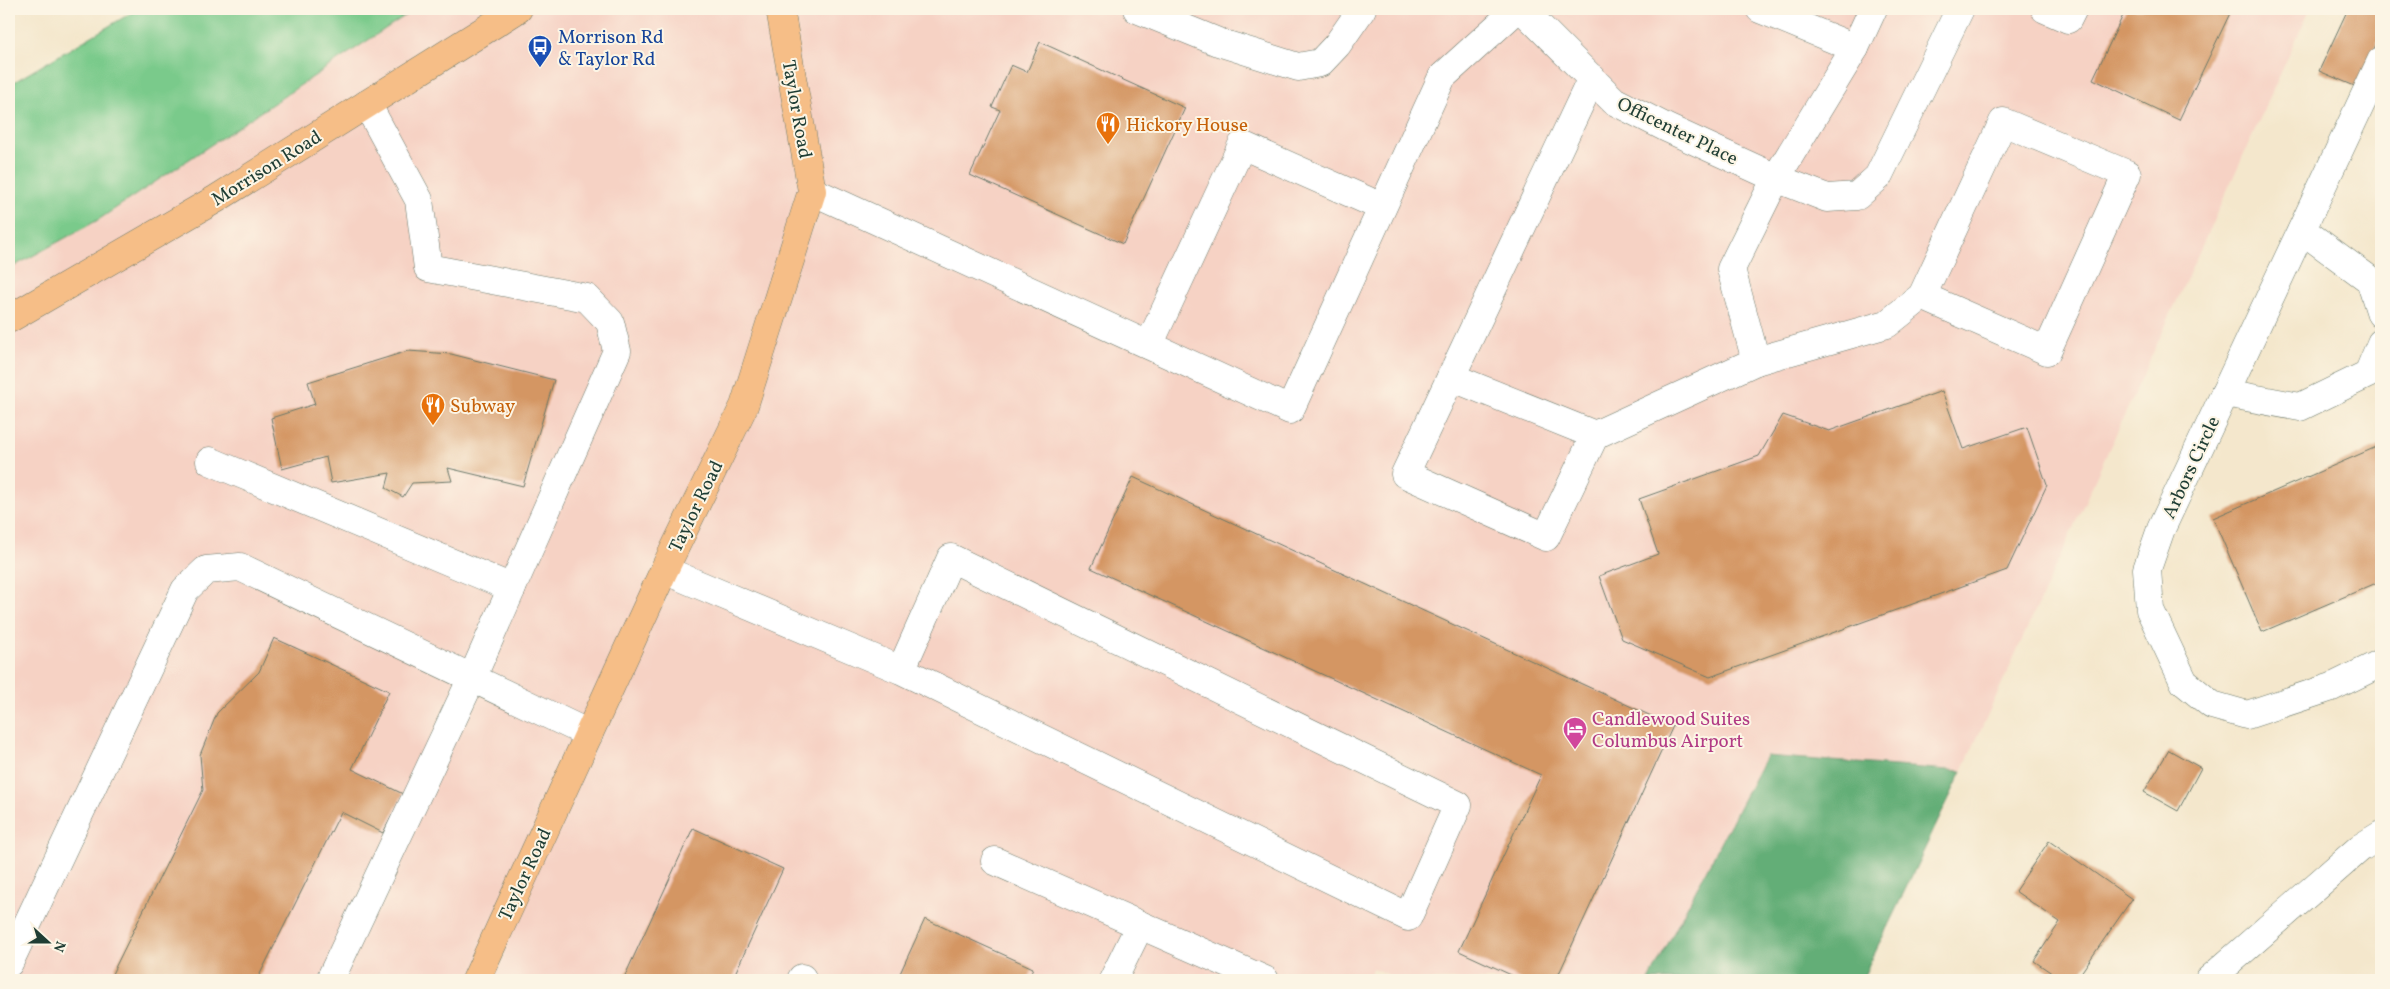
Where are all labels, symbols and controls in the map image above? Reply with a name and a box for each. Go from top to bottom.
place label: Morrison Rd & Taylor Rd [558,25,664,73]
bus stop icon: Morrison Rd & Taylor Rd [527,34,553,68]
street label: Taylor Road [775,58,817,161]
street label: Officenter Place [1612,91,1742,172]
restaurant icon: Hickory House [1095,111,1121,145]
place label: Hickory House [1126,113,1248,139]
street label: Morrison Road [207,124,327,213]
restaurant icon: Subway [420,392,446,426]
place label: Subway [450,394,515,420]
street label: Arbors Circle [2157,412,2227,523]
street label: Taylor Road [663,456,730,557]
place label: Candlewood Suites Columbus Airport [1592,707,1750,755]
hotel icon: Candlewood Suites Columbus Airport [1562,716,1588,750]
street label: Taylor Road [493,824,559,925]
north arrow [22,916,72,966]
text: N [48,938,69,954]

